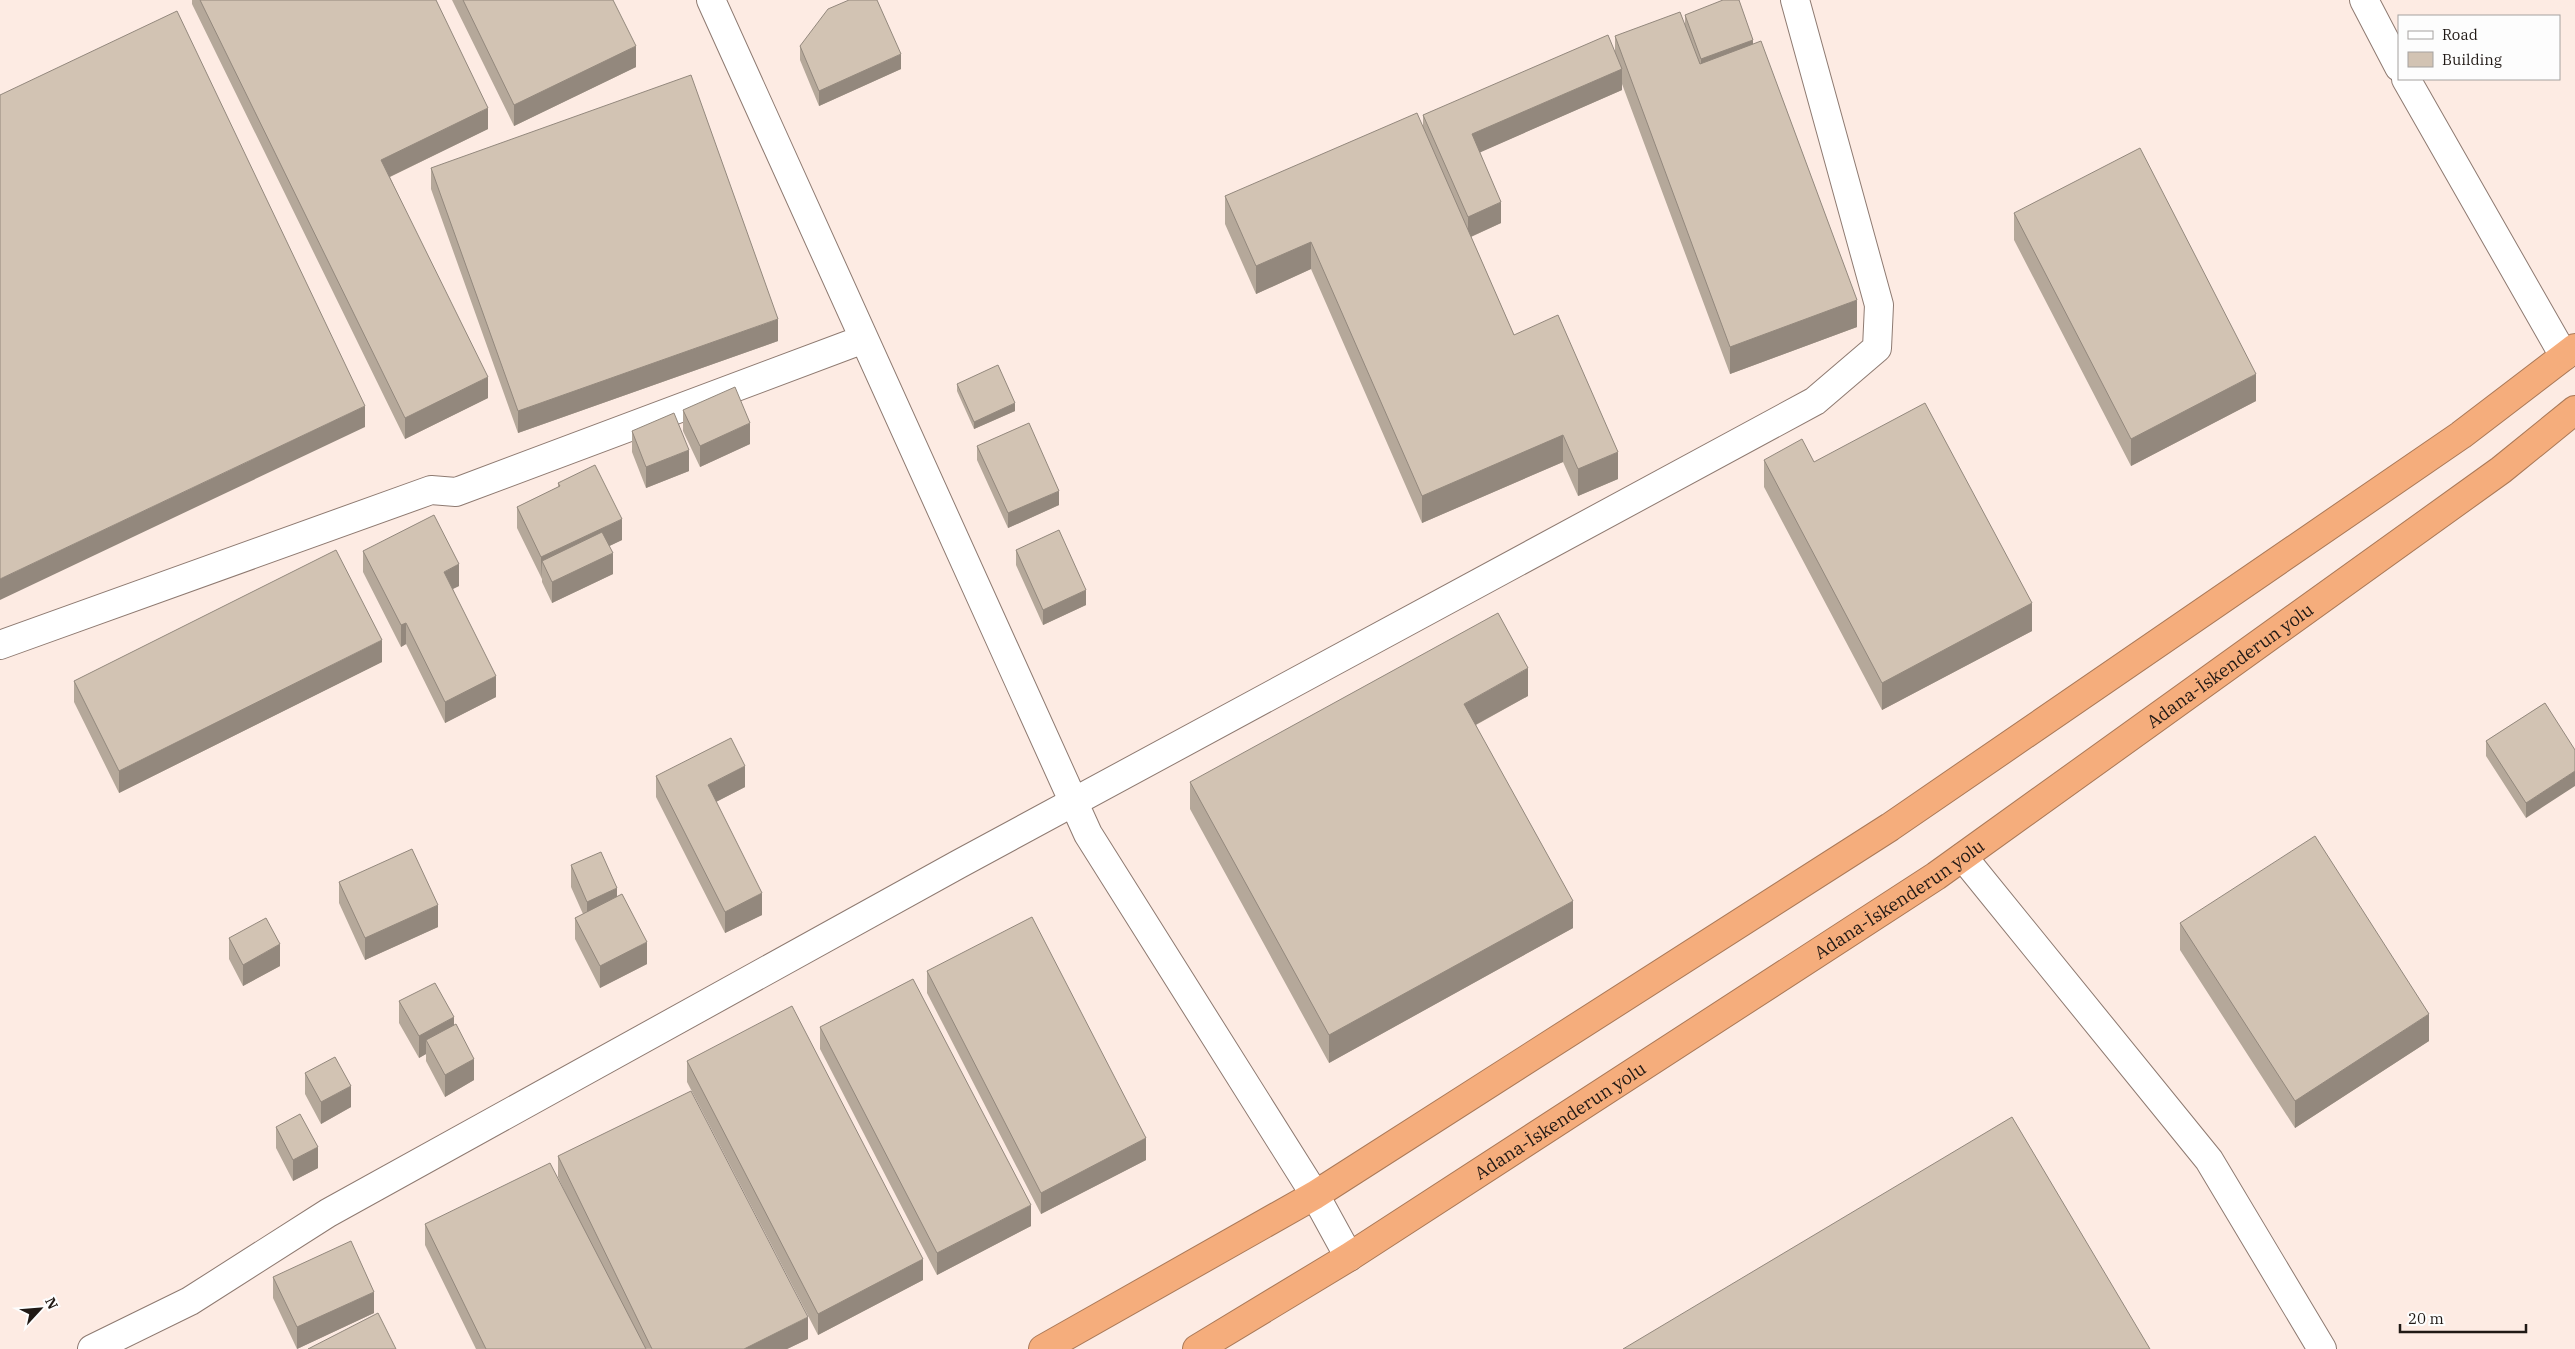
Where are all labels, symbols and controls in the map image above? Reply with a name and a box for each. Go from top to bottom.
legend [2398,15,2560,80]
text: Road [2442,25,2478,44]
text: Building [2442,50,2502,69]
street label: Adana-İskenderun yolu [2142,597,2317,733]
street label: Adana-İskenderun yolu [1809,834,1989,964]
street label: Adana-İskenderun yolu [1470,1056,1650,1184]
north arrow [15,1284,65,1334]
text: N [41,1294,62,1312]
scale bar [2400,1302,2526,1334]
text: 20 m [2408,1309,2444,1328]

